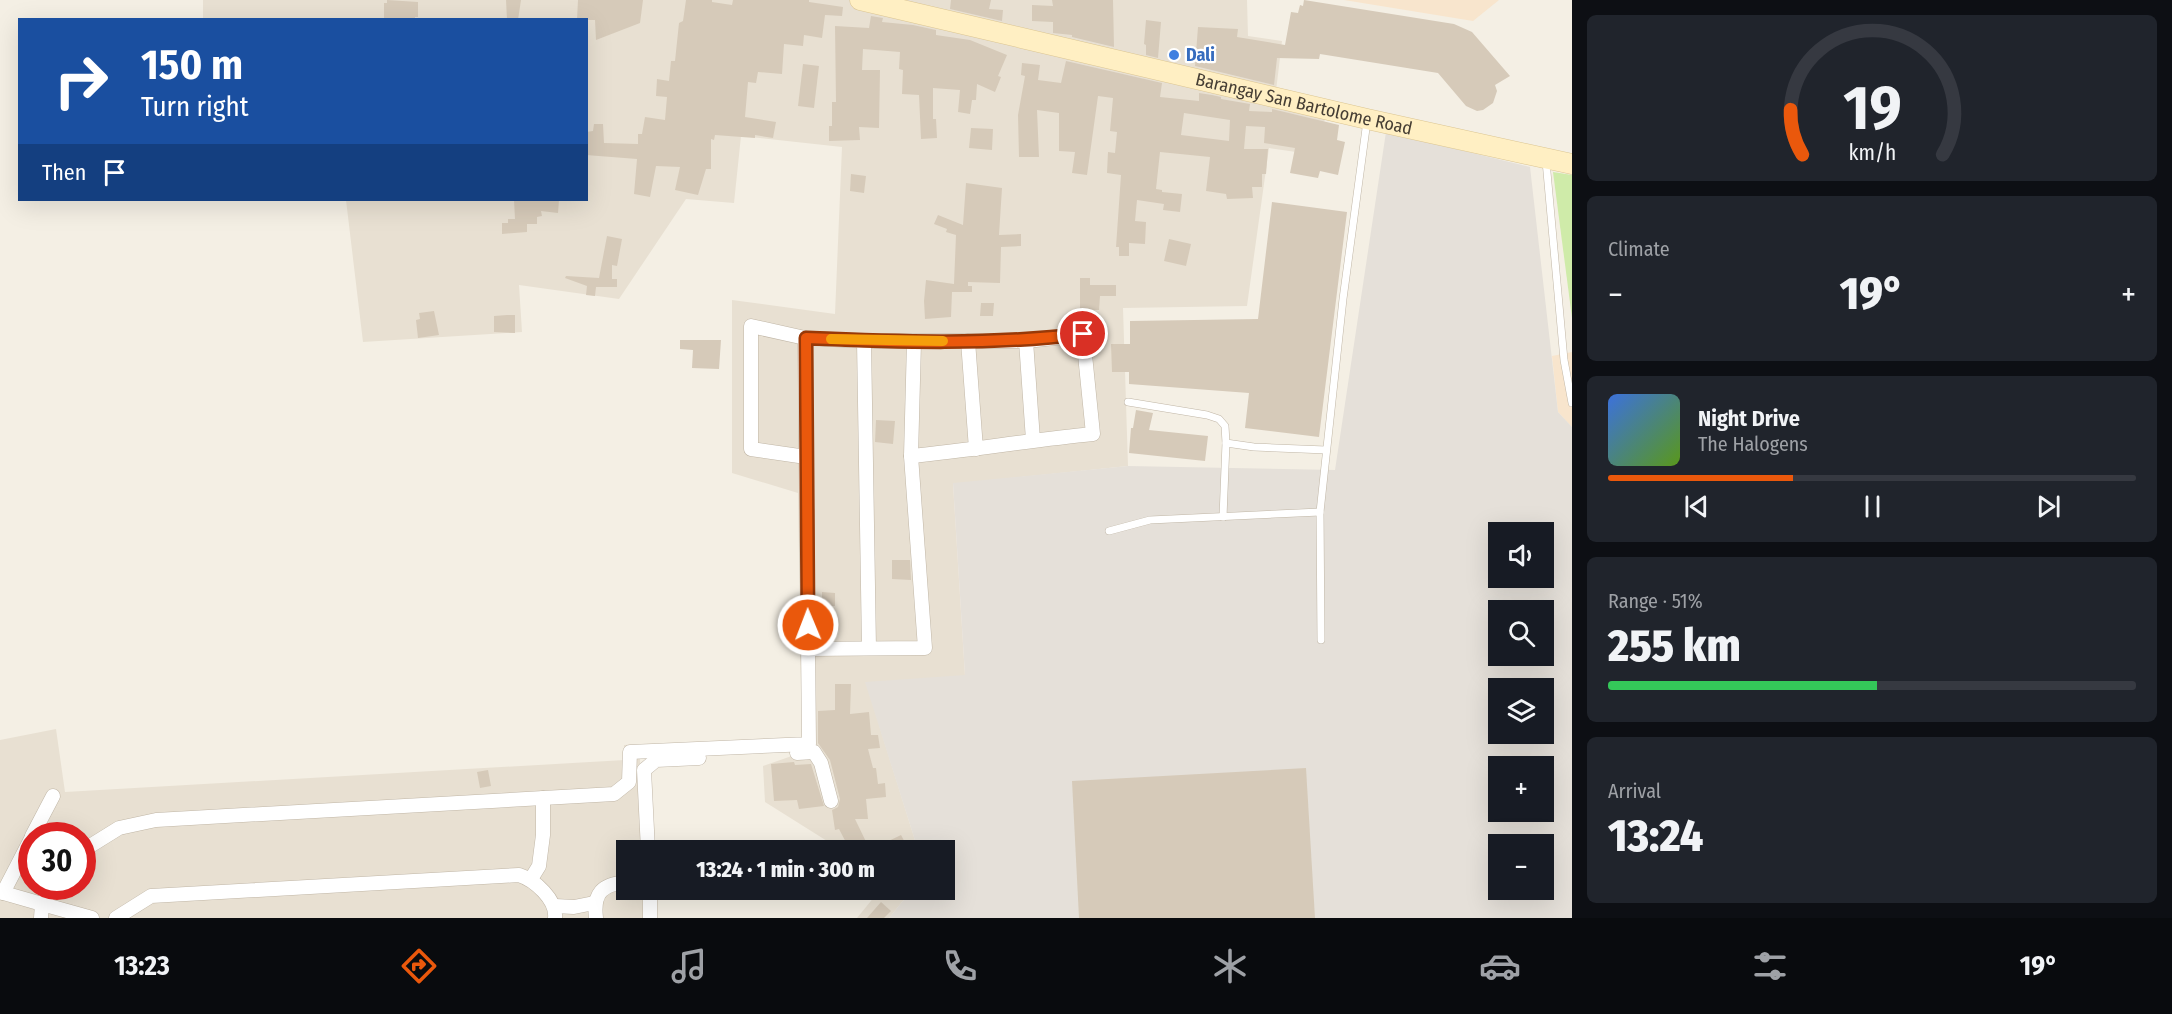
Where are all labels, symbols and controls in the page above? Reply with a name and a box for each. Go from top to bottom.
text: 150 m [141,40,243,90]
icon: right [42,42,120,120]
place label: Dali [1186,44,1215,66]
marker: Dali [1167,48,1181,62]
street label: Barangay San Bartolome Road [1193,68,1414,140]
text: 19 [1843,71,1901,146]
text: Turn right [141,91,249,123]
text: km/h [1848,140,1896,166]
icon: arrive [98,156,131,189]
text: Then [42,159,86,186]
text: Climate [1608,237,1670,261]
text: 19° [1840,267,1904,321]
text: − [1608,275,1623,315]
text: + [2121,275,2136,315]
pin [1057,308,1108,359]
icon: arrive [1066,317,1099,350]
text: Night Drive [1698,405,1800,432]
text: The Halogens [1698,432,1808,456]
icon: previous [1680,490,1713,523]
icon: pause [1856,490,1889,523]
icon: next [2032,490,2065,523]
map controls [1488,522,1554,900]
button: sound [1488,522,1554,588]
text: Range · 51% [1608,589,1703,613]
position arrow [776,593,840,657]
button: search [1488,600,1554,666]
text: 255 km [1608,619,1741,673]
button: layers [1488,678,1554,744]
button: + [1488,756,1554,822]
text: Arrival [1608,779,1661,803]
text: 13:24 [1608,809,1703,863]
speed limit sign: 30 [18,822,96,900]
button: − [1488,834,1554,900]
text: 13:24 · 1 min · 300 m [696,856,875,883]
icon: directions [398,945,440,987]
icon: music [668,945,710,987]
icon: phone [939,945,981,987]
icon: climate [1209,945,1251,987]
icon: car [1479,945,1521,987]
icon: filters [1749,945,1791,987]
text: 13:23 [114,950,170,982]
text: 19° [2020,950,2058,982]

